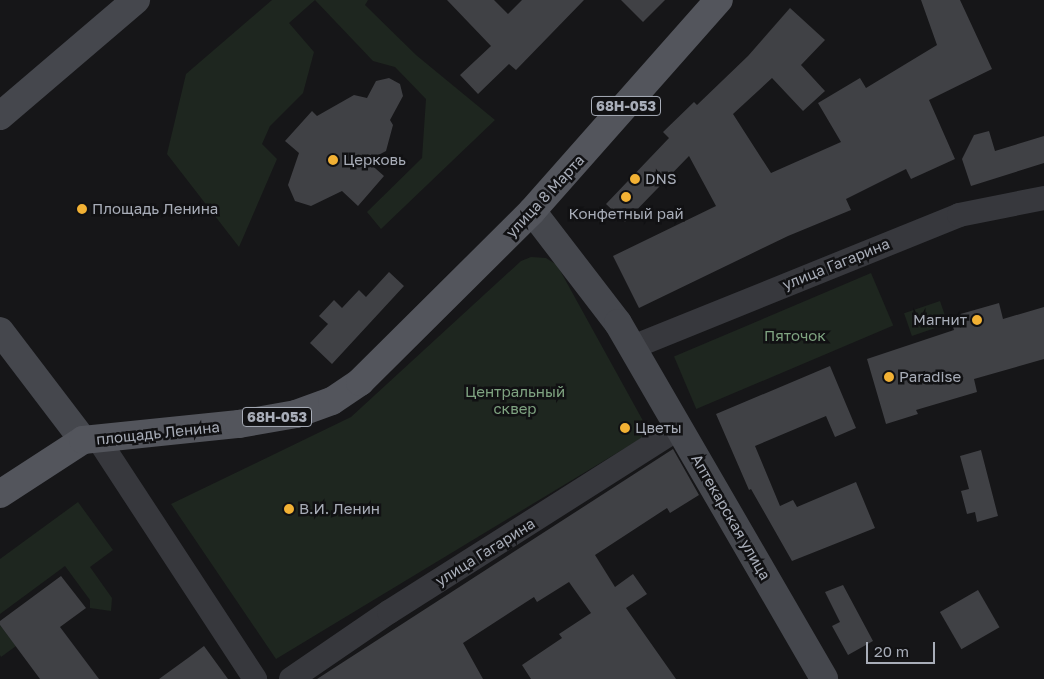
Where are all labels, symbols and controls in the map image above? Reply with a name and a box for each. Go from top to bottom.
road number: 68Н-053 [591,94,661,118]
place label: Церковь [343,151,406,169]
street label: улица 8 Марта [502,151,588,241]
marker: Церковь [327,154,339,166]
place label: DNS [645,170,676,188]
marker: DNS [629,173,641,185]
marker: Конфетный рай [620,191,632,203]
place label: Площадь Ленина [92,200,218,218]
marker: Площадь Ленина [76,203,88,215]
place label: Конфетный рай [568,205,684,223]
street label: улица Гагарина [780,234,892,294]
place label: Магнит [913,311,967,329]
marker: Магнит [971,314,983,326]
park label: Пяточок [764,327,826,345]
place label: Paradise [899,368,961,386]
marker: Paradise [883,371,895,383]
park label: Центральный сквер [465,382,565,417]
road number: 68Н-053 [242,406,312,428]
street label: площадь Ленина [95,418,221,448]
place label: Цветы [635,419,682,437]
marker: Цветы [619,422,631,434]
street label: Аптекарская улица [688,451,774,583]
place label: В.И. Ленин [299,500,380,518]
marker: В.И. Ленин [283,503,295,515]
street label: улица Гагарина [432,514,538,590]
scale bar [869,632,938,664]
text: 20 m [874,642,909,660]

